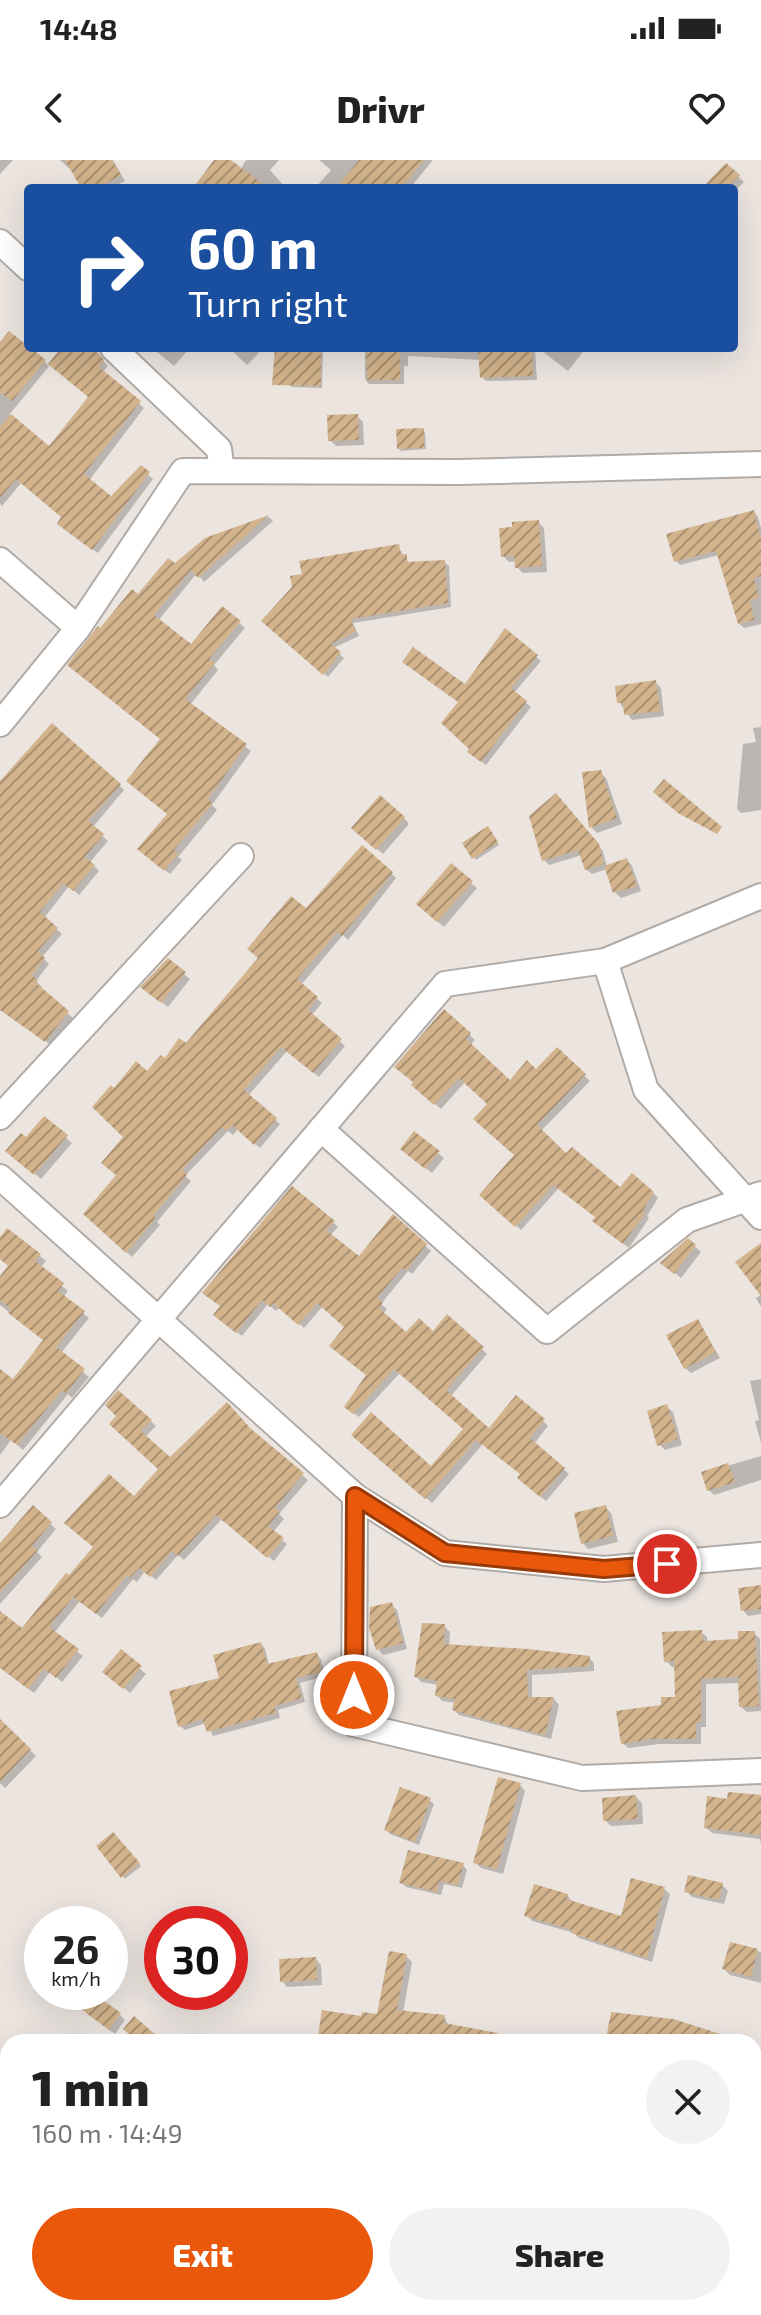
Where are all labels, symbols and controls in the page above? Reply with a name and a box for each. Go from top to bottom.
text: 14:48 [40,10,118,46]
icon: back [32,86,76,130]
icon: heart [685,86,729,130]
text: Drivr [336,87,425,130]
text: 60 m [188,213,318,280]
icon: right [56,216,160,320]
text: Turn right [188,281,348,324]
pin [633,1530,701,1598]
icon: arrive [645,1542,689,1586]
position arrow [312,1653,396,1737]
speed limit sign: 30 [144,1906,248,2010]
text: 26 [53,1924,99,1972]
text: km/h [51,1966,101,1990]
text: 1 min [32,2058,150,2116]
button: close [646,2060,730,2144]
text: 160 m · 14:49 [32,2117,183,2148]
button: Exit [32,2208,373,2300]
button: Share [389,2208,730,2300]

